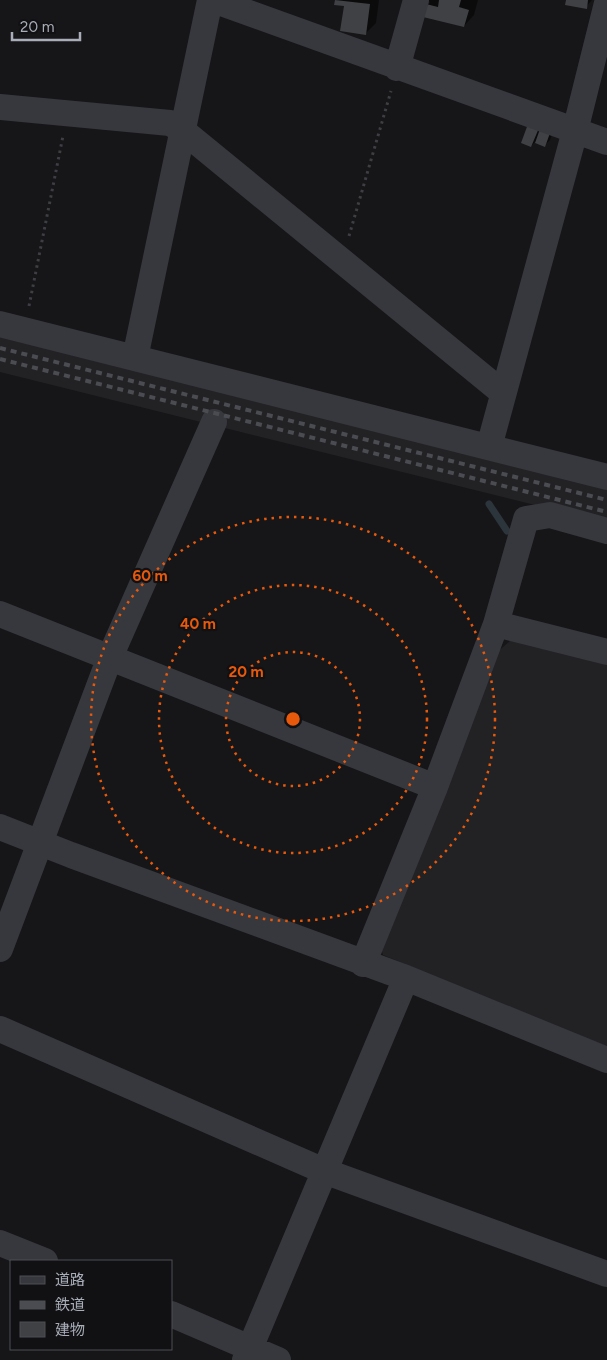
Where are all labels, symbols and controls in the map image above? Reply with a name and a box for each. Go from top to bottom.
scale bar [12,10,80,42]
text: 20 m [20,18,54,36]
text: 60 m [132,567,168,585]
text: 40 m [180,615,216,633]
text: 20 m [228,663,264,681]
centre of rings [284,710,302,728]
legend [10,1260,172,1350]
text: 道路 [55,1271,85,1289]
text: 鉄道 [55,1296,85,1314]
text: 建物 [55,1321,85,1339]

